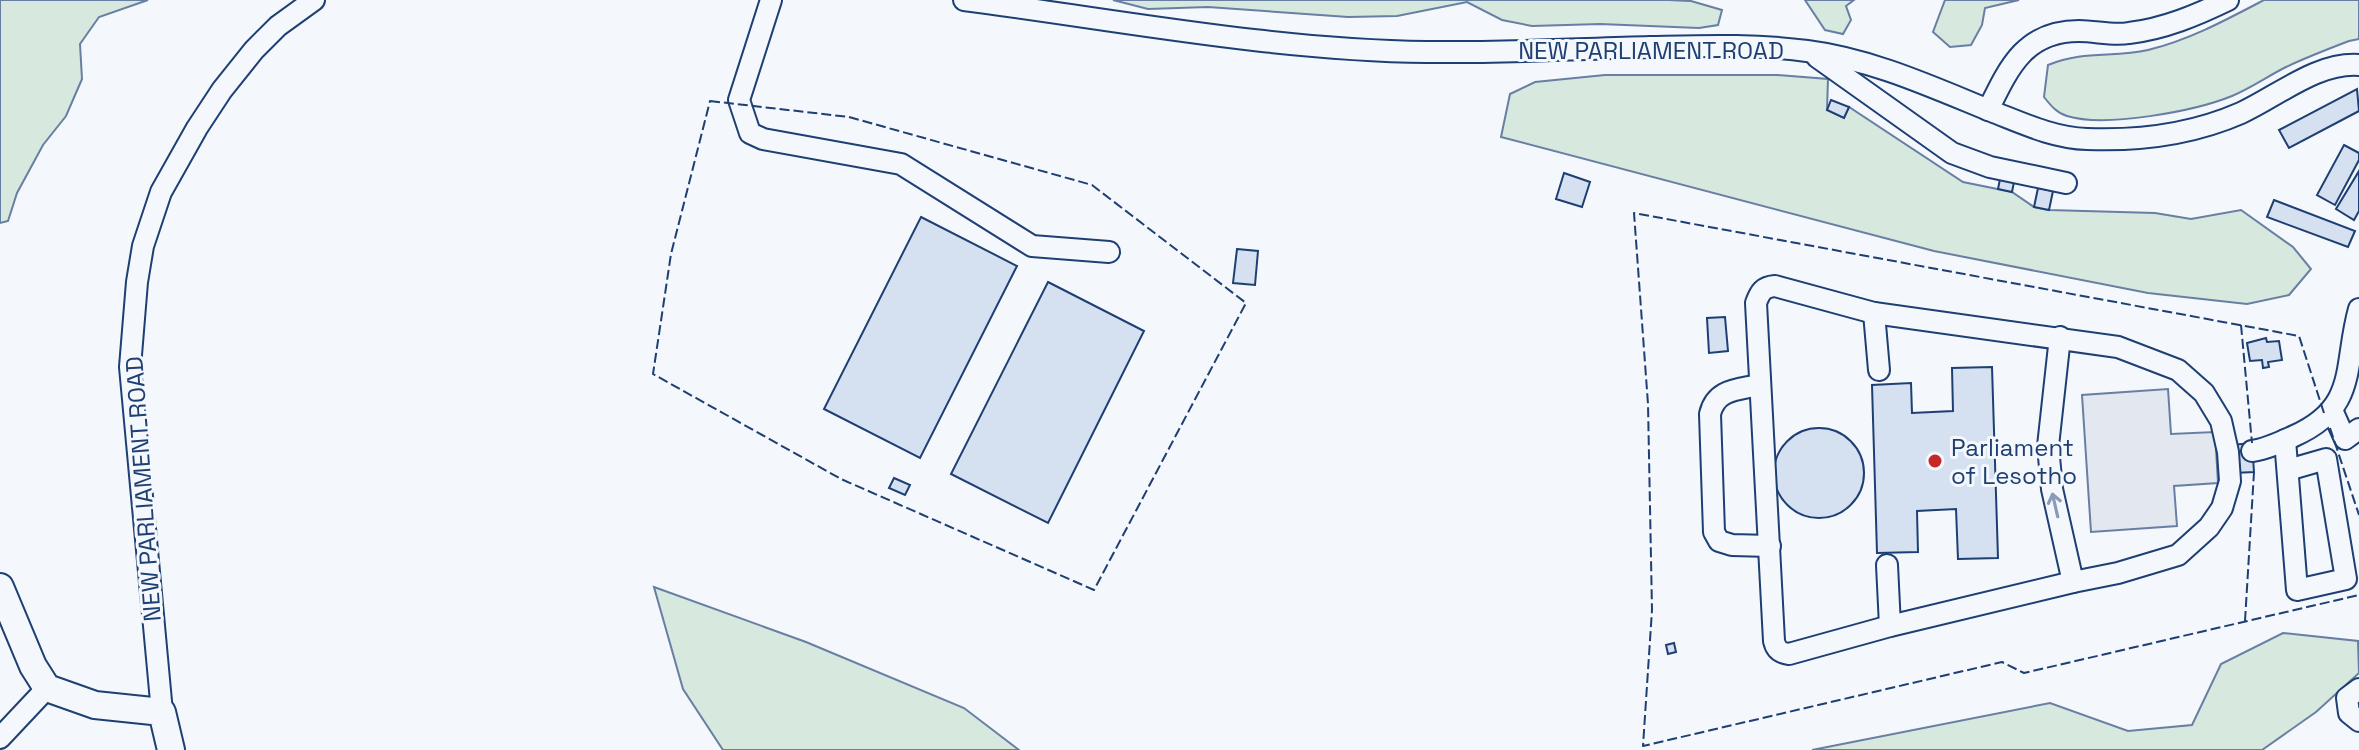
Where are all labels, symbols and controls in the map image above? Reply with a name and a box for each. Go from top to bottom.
street label: NEW PARLIAMENT ROAD [1518,35,1784,66]
street label: NEW PARLIAMENT ROAD [118,355,168,623]
place label: Parliament of Lesotho [1951,432,2077,491]
marker: Parliament of Lesotho [1926,452,1944,470]
one-way arrow [2047,493,2062,519]

